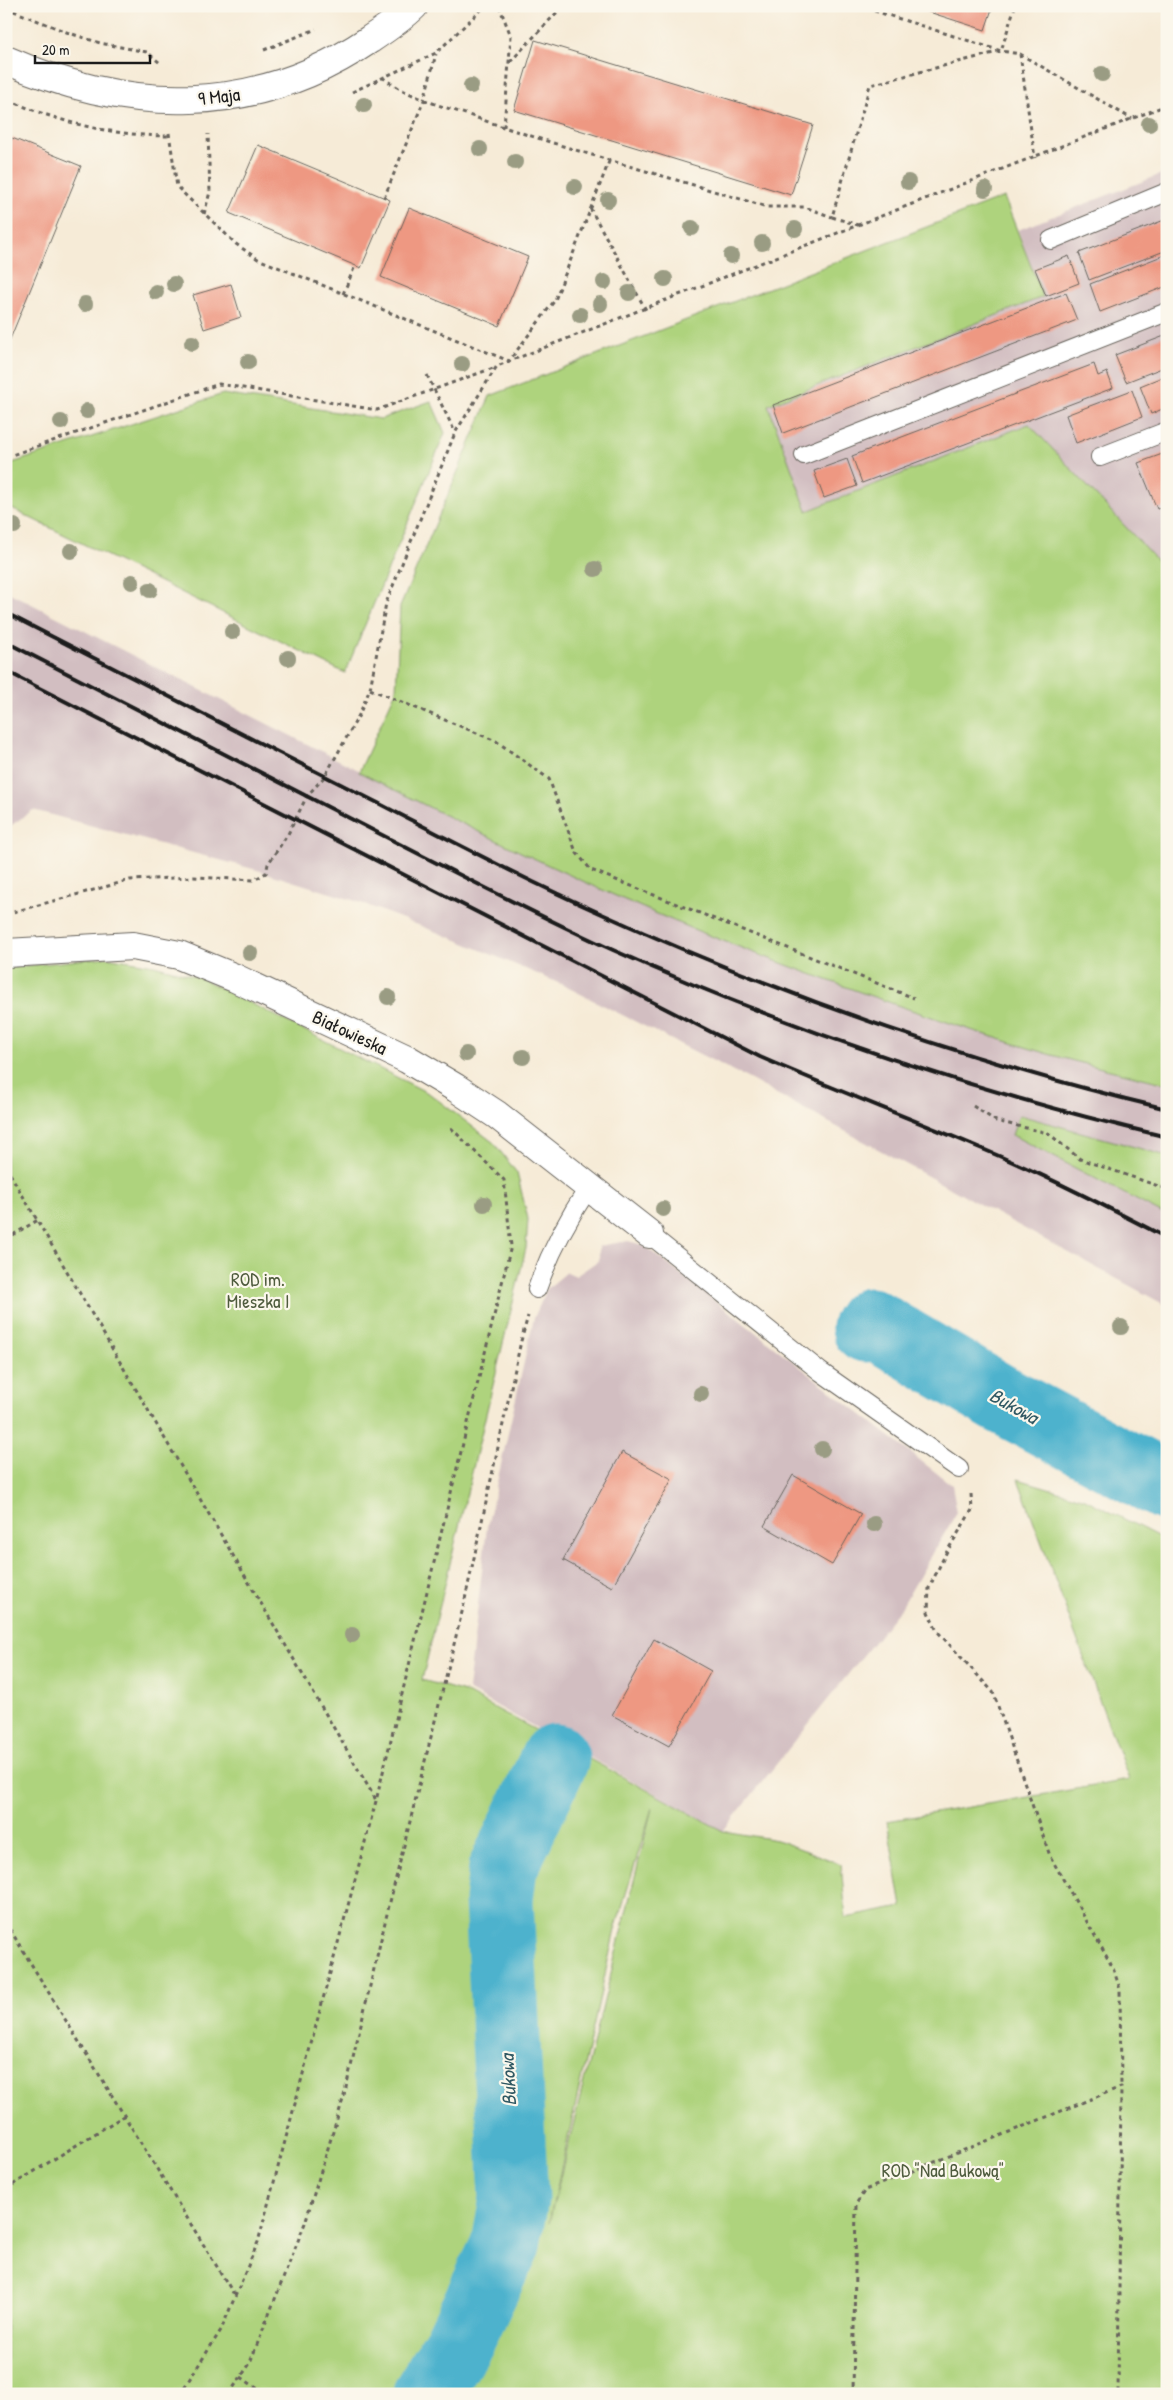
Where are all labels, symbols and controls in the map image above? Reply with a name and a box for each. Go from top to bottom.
scale bar [35,32,150,64]
text: 20 m [42,39,69,60]
street label: 9 Maja [197,80,242,111]
street label: Białowieska [308,1003,392,1061]
park label: ROD im. Mieszka I [227,1266,289,1314]
water label: Bukowa [985,1381,1045,1431]
water label: Bukowa [493,2051,522,2107]
park label: ROD "Nad Bukową" [882,2157,1004,2183]

